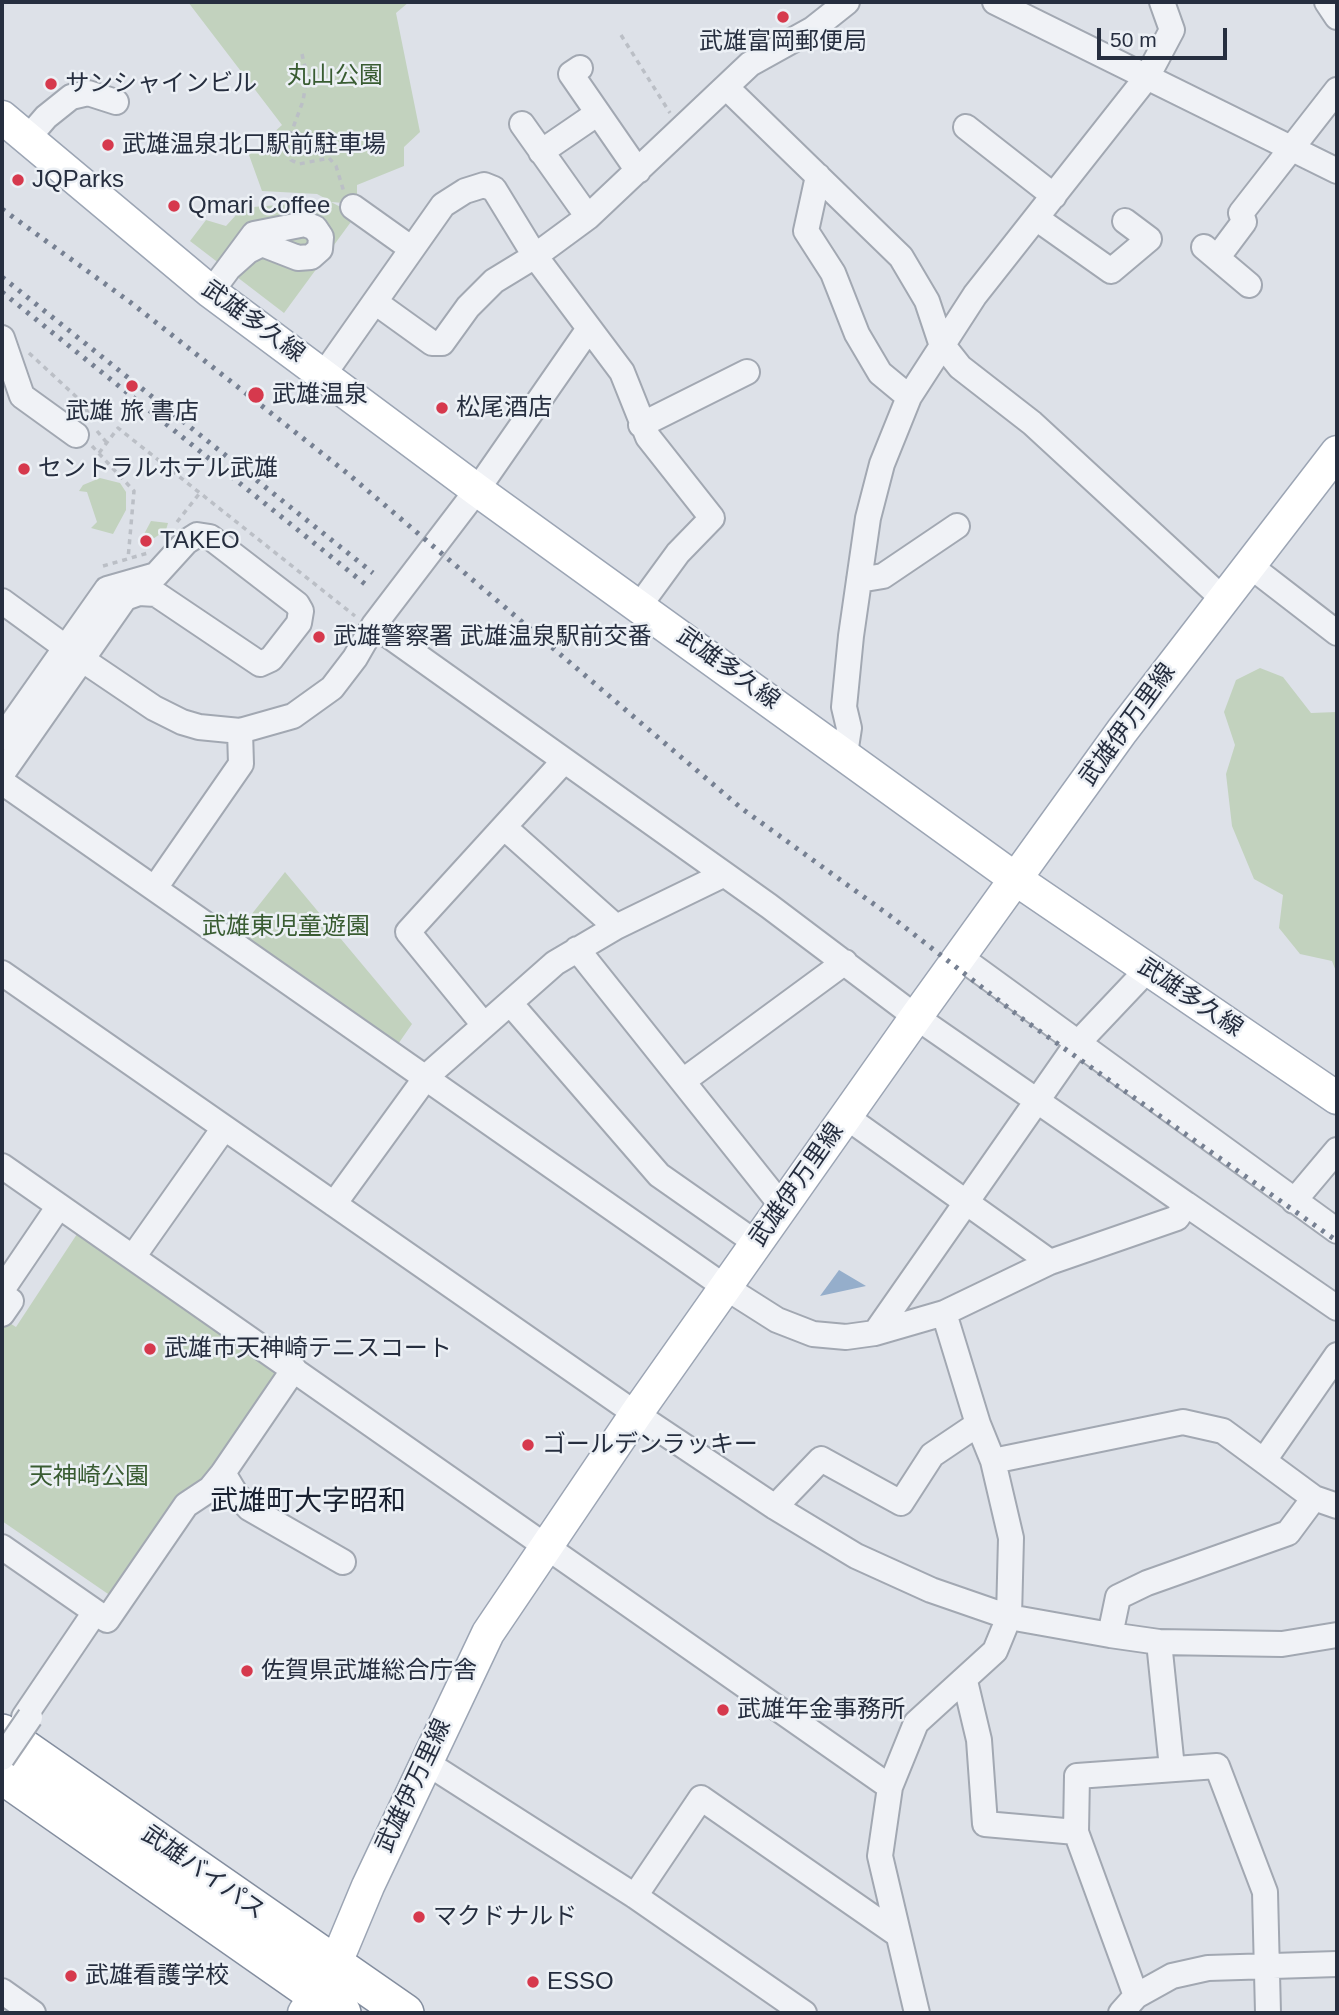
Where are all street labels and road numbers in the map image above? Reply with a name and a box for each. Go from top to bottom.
street label: 武雄多久線 [196,275,310,369]
street label: 武雄多久線 [671,622,785,716]
street label: 武雄伊万里線 [1074,658,1182,792]
street label: 武雄多久線 [1132,953,1248,1043]
street label: 武雄伊万里線 [744,1118,850,1252]
street label: 武雄伊万里線 [371,1715,457,1857]
street label: 武雄バイパス [136,1820,270,1926]

